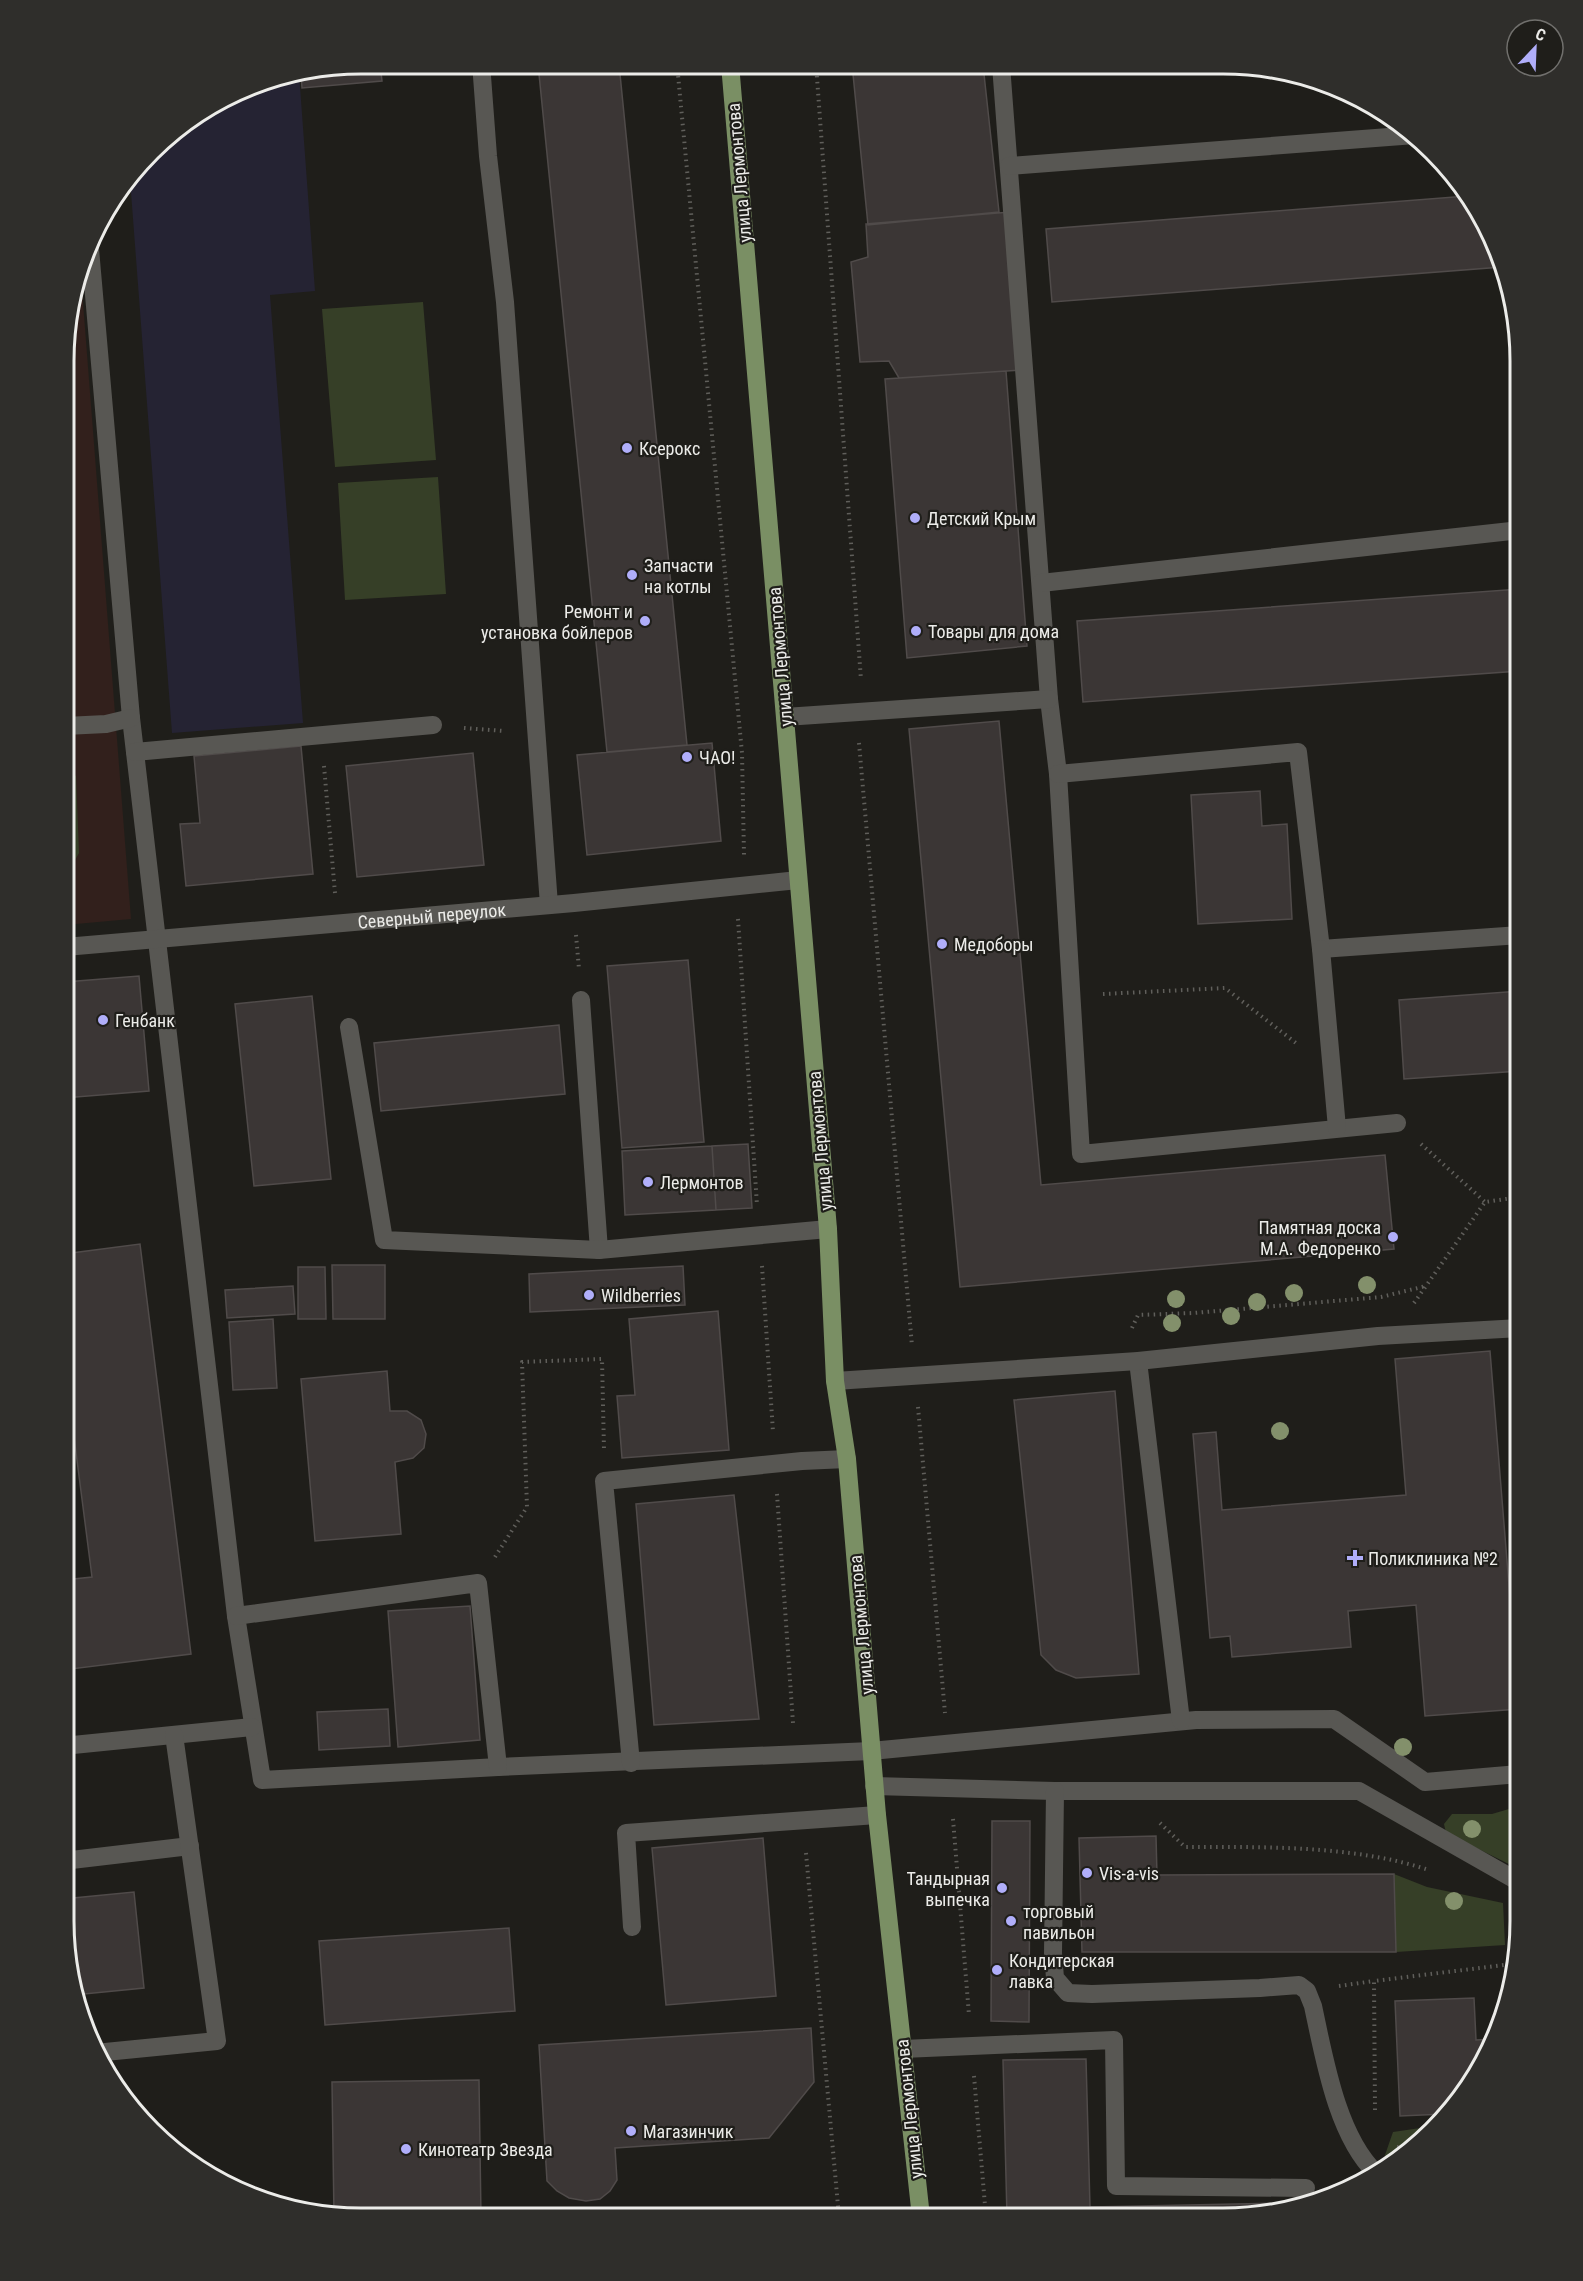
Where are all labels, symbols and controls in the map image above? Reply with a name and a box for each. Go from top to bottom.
north arrow [1505,18,1565,78]
text: С [1533,24,1549,45]
street label: улица Лермонтова [722,102,756,244]
place label: Ксерокс [639,438,700,459]
marker: Ксерокс [620,441,634,455]
place label: Детский Крым [927,508,1036,529]
marker: Детский Крым [908,511,922,525]
place label: Запчасти на котлы [644,555,714,597]
marker: Запчасти на котлы [625,568,639,582]
street label: улица Лермонтова [763,586,797,728]
place label: Ремонт и установка бойлеров [481,601,633,643]
marker: Ремонт и установка бойлеров [638,614,652,628]
place label: Товары для дома [928,621,1059,642]
marker: Товары для дома [909,624,923,638]
place label: ЧАО! [699,747,736,768]
marker: ЧАО! [680,750,694,764]
street label: Северный переулок [357,898,507,932]
place label: Медоборы [954,934,1034,955]
marker: Медоборы [935,937,949,951]
place label: Генбанк [115,1010,175,1031]
marker: Генбанк [96,1013,110,1027]
street label: улица Лермонтова [803,1070,837,1212]
place label: Лермонтов [660,1172,744,1193]
marker: Лермонтов [641,1175,655,1189]
place label: Памятная доска М.А. Федоренко [1258,1217,1381,1259]
marker: Памятная доска М.А. Федоренко [1386,1230,1400,1244]
place label: Wildberries [601,1285,681,1306]
marker: Wildberries [582,1288,596,1302]
place label: Поликлиника №2 [1368,1548,1498,1569]
marker: Поликлиника №2 [1346,1549,1364,1567]
street label: улица Лермонтова [844,1554,878,1696]
place label: Vis-a-vis [1099,1863,1159,1884]
marker: Vis-a-vis [1080,1866,1094,1880]
place label: Тандырная выпечка [907,1868,990,1910]
marker: Тандырная выпечка [995,1881,1009,1895]
place label: торговый павильон [1023,1901,1095,1943]
marker: торговый павильон [1004,1914,1018,1928]
place label: Кондитерская лавка [1009,1950,1114,1992]
marker: Кондитерская лавка [990,1963,1004,1977]
street label: улица Лермонтова [891,2038,927,2180]
place label: Магазинчик [643,2121,734,2142]
marker: Магазинчик [624,2124,638,2138]
place label: Кинотеатр Звезда [418,2139,553,2160]
marker: Кинотеатр Звезда [399,2142,413,2156]

